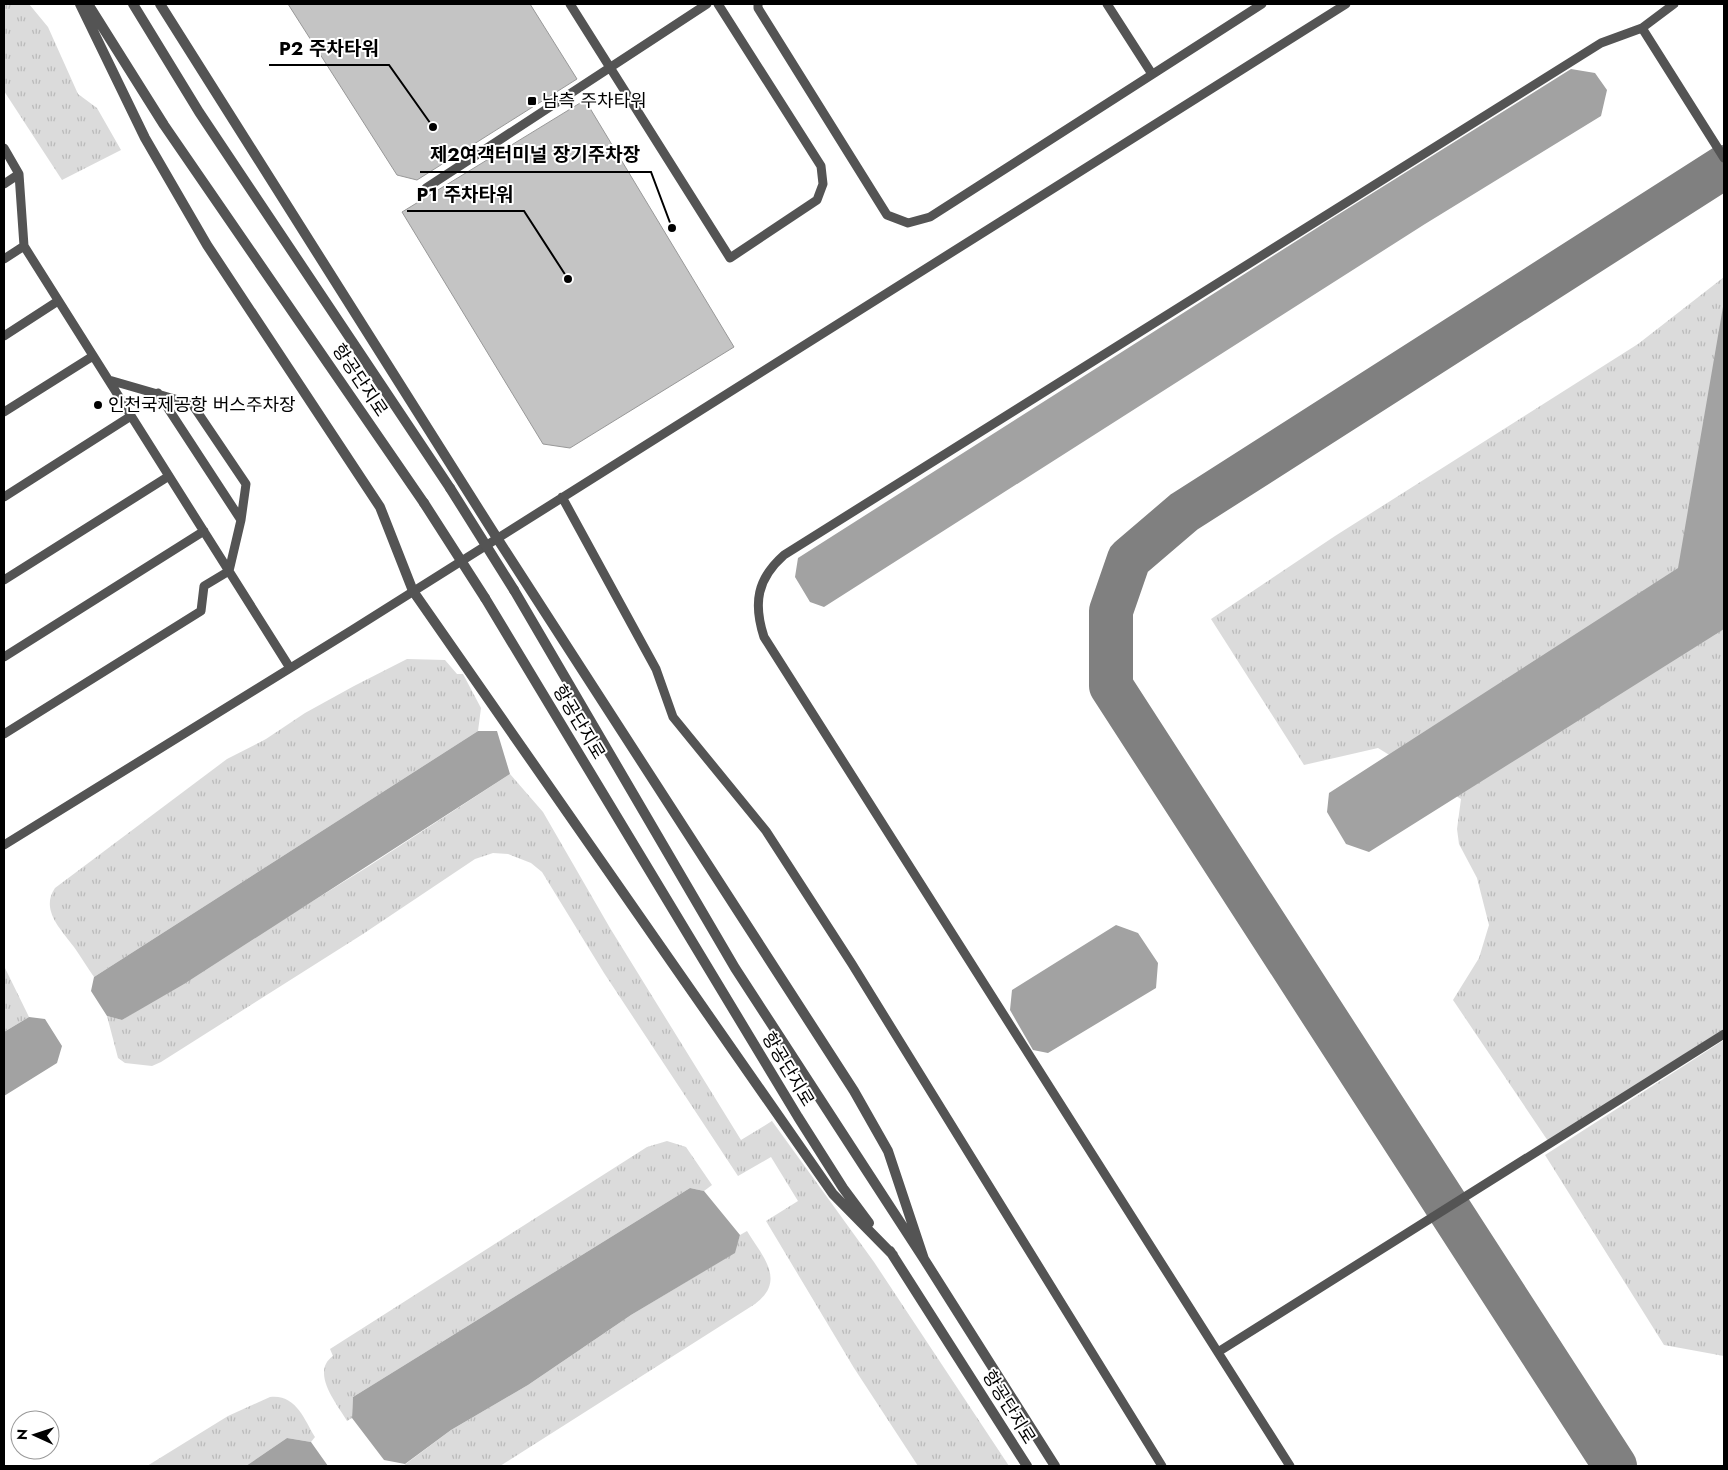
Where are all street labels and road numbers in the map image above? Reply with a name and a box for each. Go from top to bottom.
street label: 항공단지로 [326,338,394,422]
street label: 항공단지로 [547,680,611,764]
street label: 항공단지로 [756,1027,820,1111]
street label: 항공단지로 [976,1365,1042,1449]

